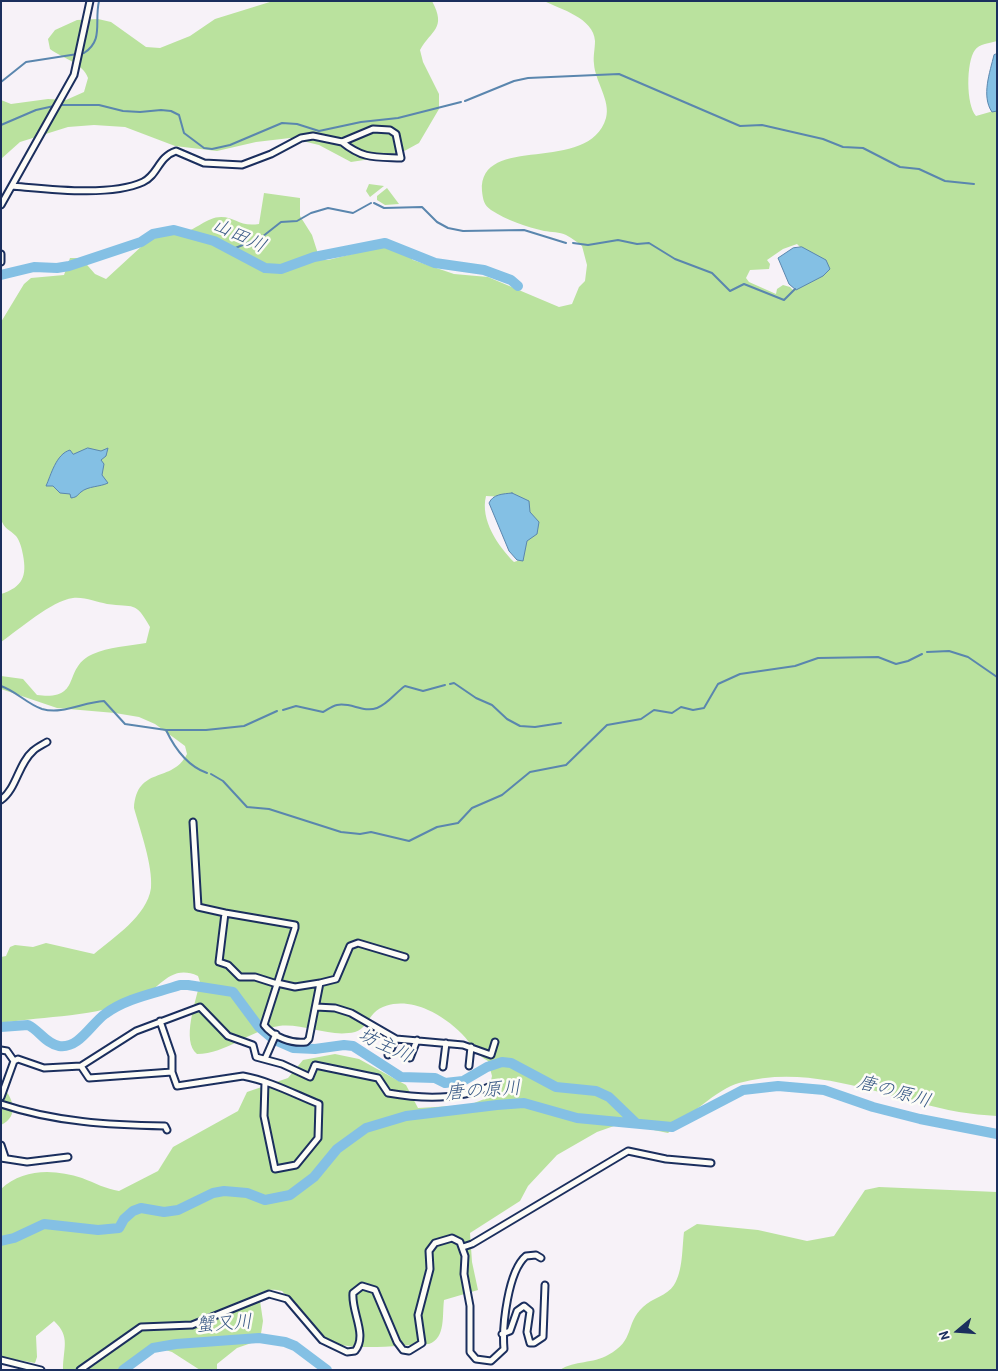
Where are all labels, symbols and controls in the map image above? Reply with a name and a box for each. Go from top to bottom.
water label: 山田川 [208,214,270,258]
water label: 坊主川 [354,1024,416,1068]
water label: 唐の原川 [854,1071,934,1113]
water label: 唐の原川 [444,1077,522,1105]
north arrow [933,1306,983,1356]
water label: 蟹又川 [195,1311,253,1337]
text: N [933,1329,953,1342]

